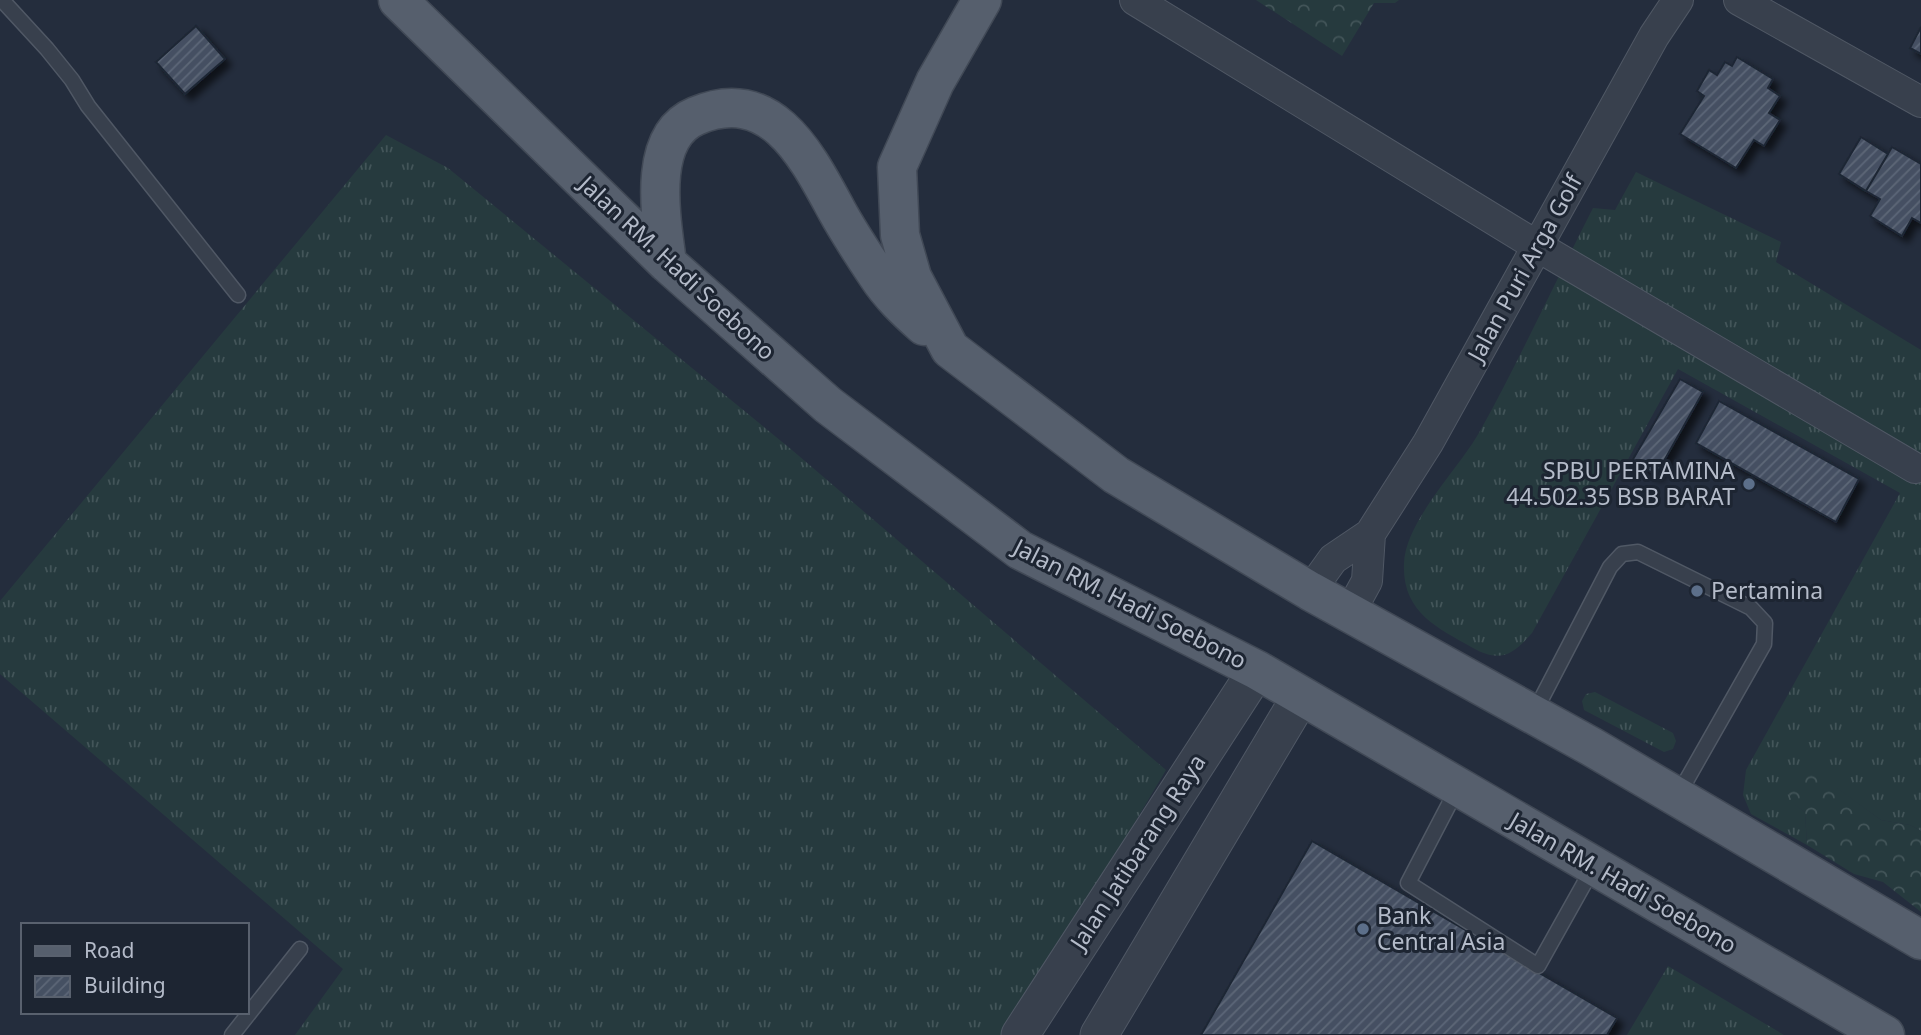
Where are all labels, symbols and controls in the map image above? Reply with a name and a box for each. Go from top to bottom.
street label: Jalan RM. Hadi Soebono [571,166,783,367]
street label: Jalan Puri Arga Golf [1458,167,1589,369]
place label: SPBU PERTAMINA 44.502.35 BSB BARAT [1506,454,1735,512]
marker: SPBU PERTAMINA 44.502.35 BSB BARAT [1741,476,1757,492]
street label: Jalan RM. Hadi Soebono [1007,530,1252,676]
place label: Pertamina [1711,574,1823,606]
marker: Pertamina [1689,583,1705,599]
street label: Jalan Jatibarang Raya [1061,748,1212,957]
street label: Jalan RM. Hadi Soebono [1502,803,1743,960]
place label: Bank Central Asia [1377,899,1505,957]
marker: Bank Central Asia [1355,921,1371,937]
legend [21,923,248,1014]
text: Road [84,936,134,964]
text: Building [84,971,166,999]

